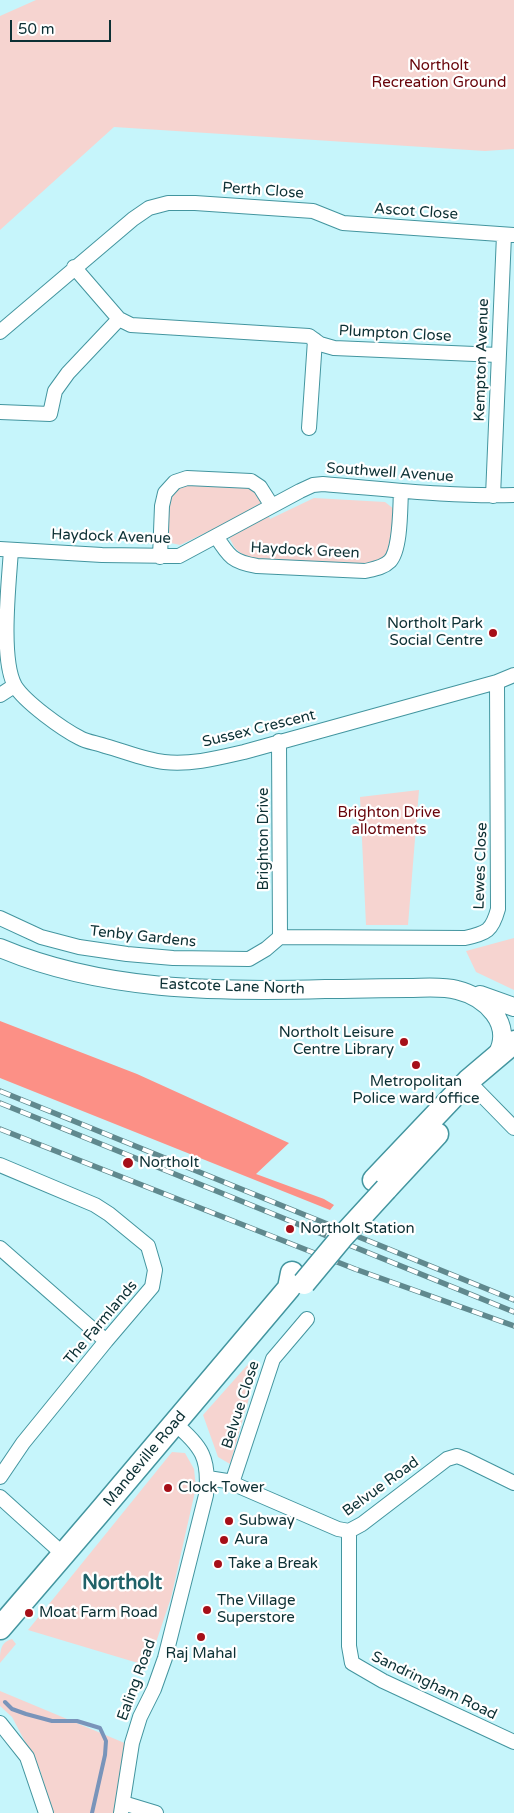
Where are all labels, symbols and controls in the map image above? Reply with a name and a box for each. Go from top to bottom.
scale bar [12,10,114,42]
text: 50 m [18,20,55,38]
park label: Northolt Recreation Ground [372,57,506,92]
street label: Perth Close [222,179,304,203]
street label: Ascot Close [373,200,459,224]
street label: Kempton Avenue [471,298,493,422]
street label: Plumpton Close [338,322,452,346]
street label: Southwell Avenue [326,460,454,486]
street label: Haydock Avenue [51,526,171,548]
street label: Haydock Green [250,539,360,563]
place label: Northolt Park Social Centre [387,615,483,650]
marker: Northolt Park Social Centre [487,627,499,639]
street label: Sussex Crescent [201,706,317,752]
street label: Brighton Drive [255,788,273,890]
park label: Brighton Drive allotments [338,804,440,839]
street label: Lewes Close [470,822,492,910]
street label: Tenby Gardens [89,922,197,952]
street label: Eastcote Lane North [159,975,305,999]
place label: Northolt Leisure Centre Library [279,1024,394,1059]
marker: Northolt Leisure Centre Library [398,1036,410,1048]
marker: Metropolitan Police ward office [410,1059,422,1071]
place label: Metropolitan Police ward office [353,1073,479,1108]
place label: Northolt [139,1154,199,1172]
marker: Northolt [121,1156,135,1170]
place label: Northolt Station [300,1220,415,1238]
marker: Northolt Station [284,1223,296,1235]
street label: The Farmlands [61,1277,141,1369]
street label: Belvue Close [218,1359,264,1451]
street label: Mandeville Road [100,1408,190,1510]
street label: Belvue Road [339,1453,423,1521]
place label: Clock Tower [178,1479,265,1497]
marker: Clock Tower [162,1482,174,1494]
place label: Subway [239,1512,295,1530]
marker: Subway [223,1515,235,1527]
place label: Aura [234,1531,268,1549]
marker: Aura [218,1534,230,1546]
place label: Take a Break [228,1555,318,1573]
marker: Take a Break [212,1558,224,1570]
district label: Northolt [82,1572,162,1596]
place label: The Village Superstore [217,1592,295,1627]
place label: Moat Farm Road [39,1604,158,1622]
marker: The Village Superstore [201,1604,213,1616]
marker: Moat Farm Road [23,1607,35,1619]
marker: Raj Mahal [195,1631,207,1643]
street label: Ealing Road [114,1637,160,1723]
place label: Raj Mahal [165,1645,237,1663]
street label: Sandringham Road [368,1648,500,1724]

